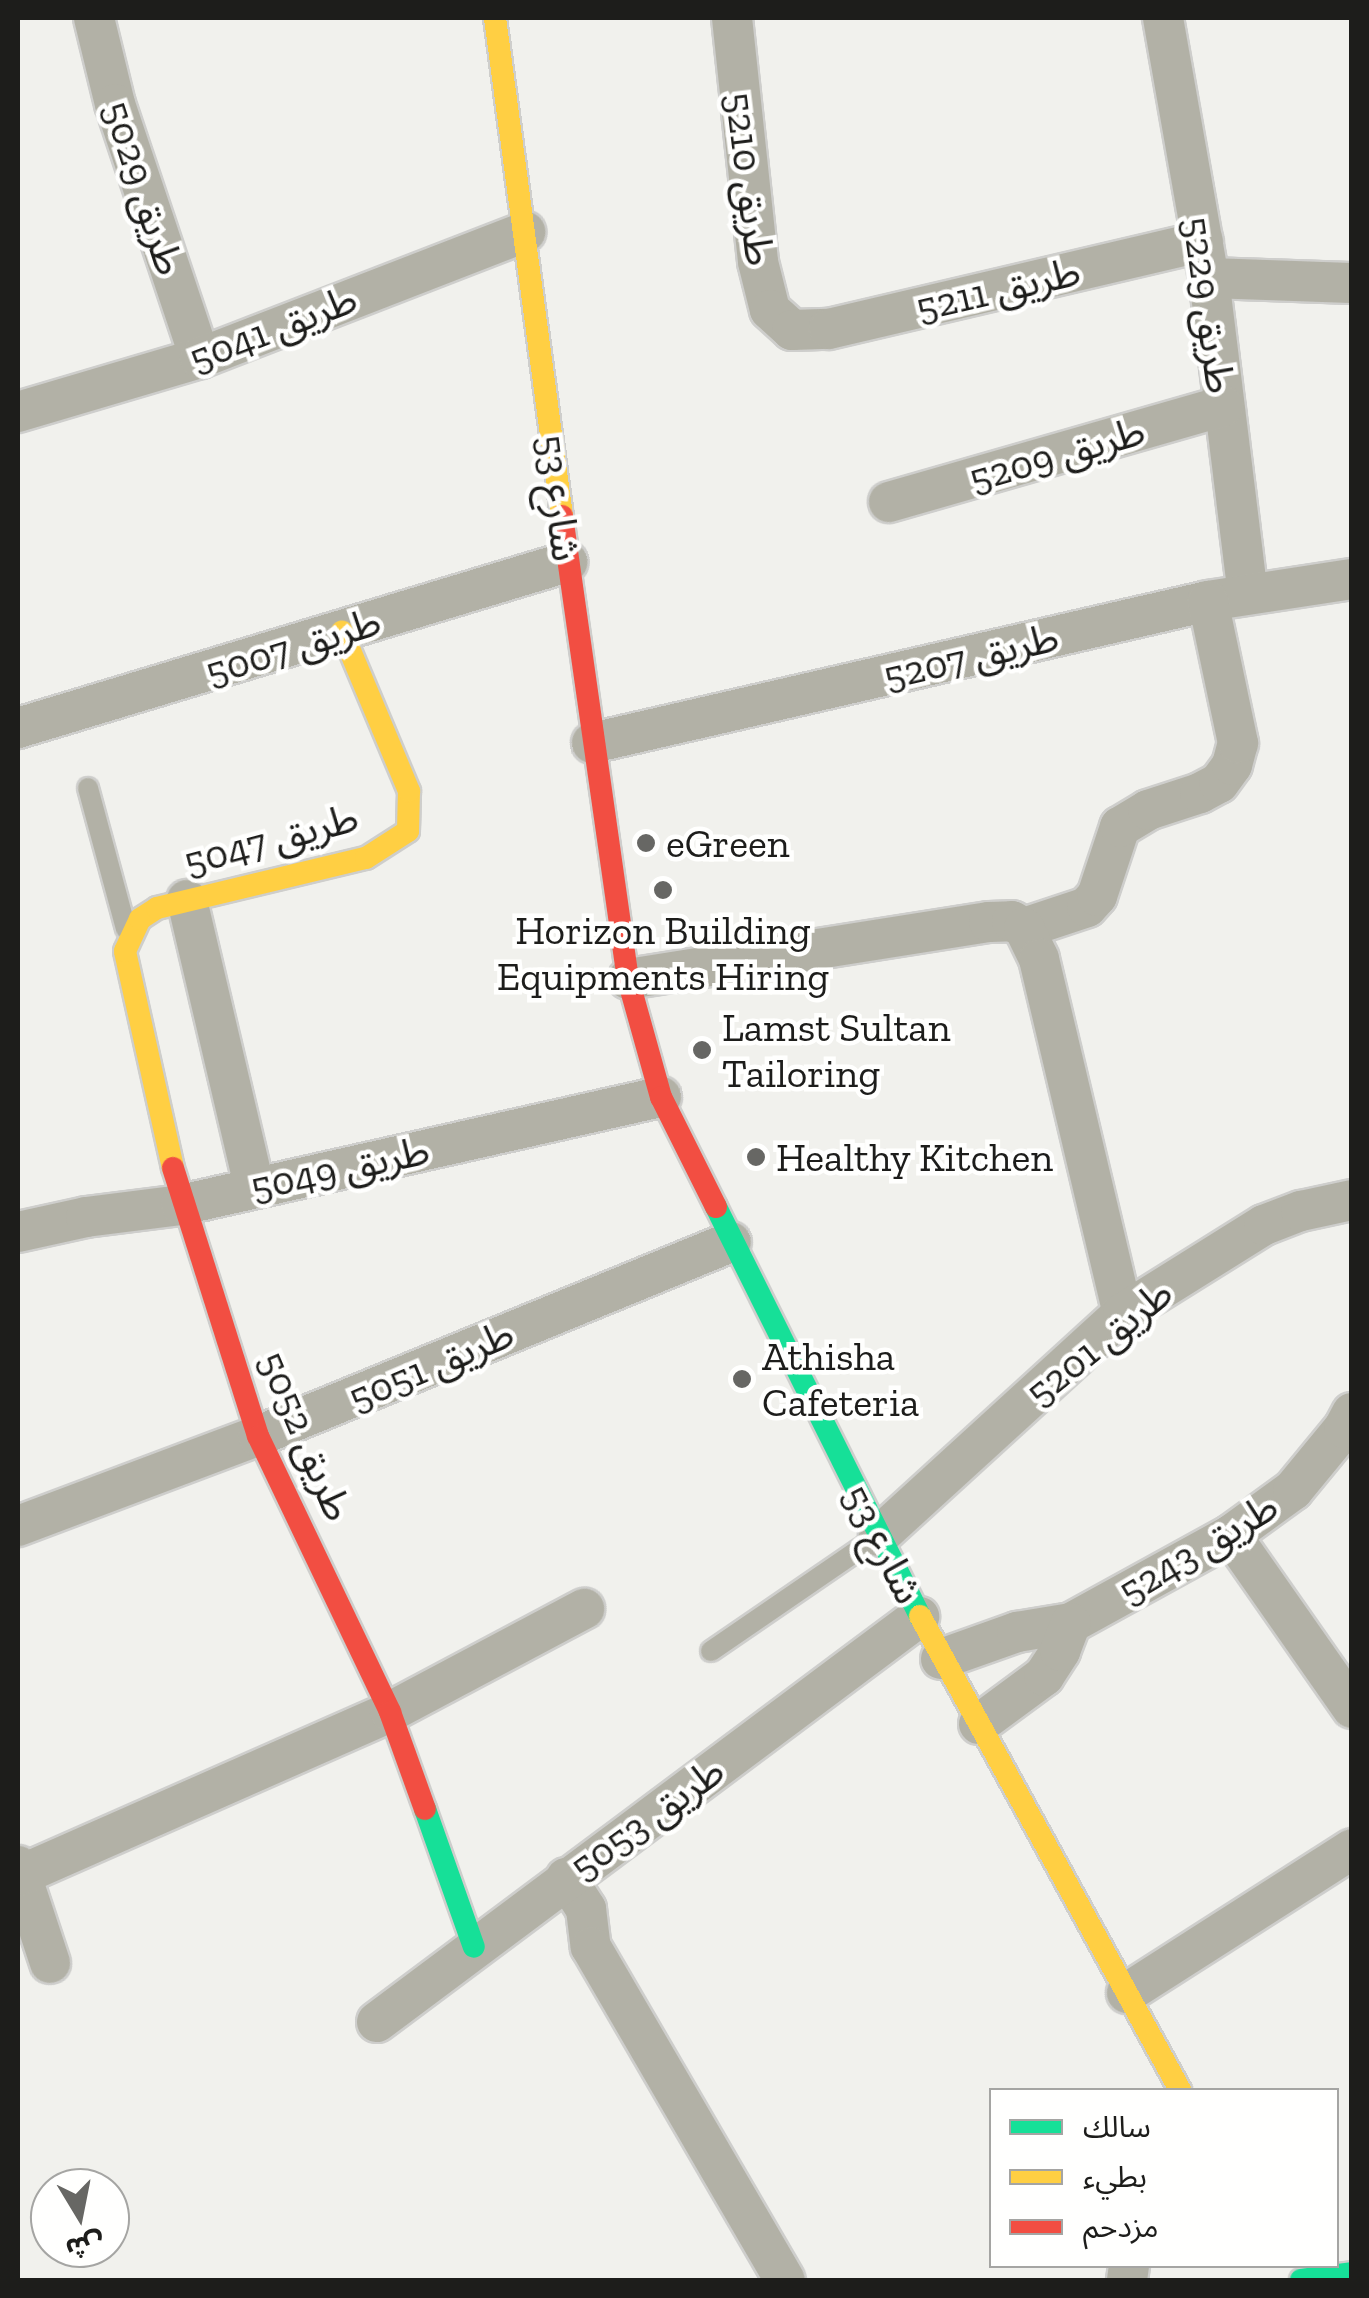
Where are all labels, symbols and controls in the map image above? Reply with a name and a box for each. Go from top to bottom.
street label: طريق 5210 [716,89,784,269]
street label: طريق 5029 [93,95,195,281]
street label: طريق 5229 [1173,214,1245,396]
street label: طريق 5211 [911,247,1085,331]
street label: طريق 5041 [182,274,364,382]
street label: طريق 5209 [964,406,1150,502]
street label: شارع 53 [527,432,591,564]
street label: طريق 5007 [200,597,386,695]
street label: طريق 5207 [879,613,1063,699]
street label: طريق 5047 [179,793,363,885]
place label: eGreen [666,819,790,867]
marker: eGreen [635,832,657,854]
marker: Horizon Building Equipments Hiring [652,879,674,901]
place label: Horizon Building Equipments Hiring [497,906,829,1000]
place label: Lamst Sultan Tailoring [722,1003,951,1097]
marker: Lamst Sultan Tailoring [691,1039,713,1061]
street label: طريق 5049 [246,1126,434,1210]
place label: Healthy Kitchen [776,1133,1054,1181]
marker: Healthy Kitchen [745,1146,767,1168]
street label: طريق 5201 [1016,1268,1182,1416]
street label: طريق 5051 [341,1309,521,1421]
place label: Athisha Cafeteria [762,1332,919,1426]
street label: طريق 5052 [249,1344,363,1528]
marker: Athisha Cafeteria [731,1368,753,1390]
street label: شارع 53 [833,1476,933,1612]
street label: طريق 5243 [1110,1482,1286,1614]
street label: طريق 5053 [561,1746,733,1890]
legend [989,2088,1339,2268]
text: سالك [1083,2109,1151,2145]
text: بطيء [1083,2159,1147,2195]
north arrow [30,2168,130,2268]
text: مزدحم [1083,2209,1159,2245]
text: ش [63,2226,107,2266]

